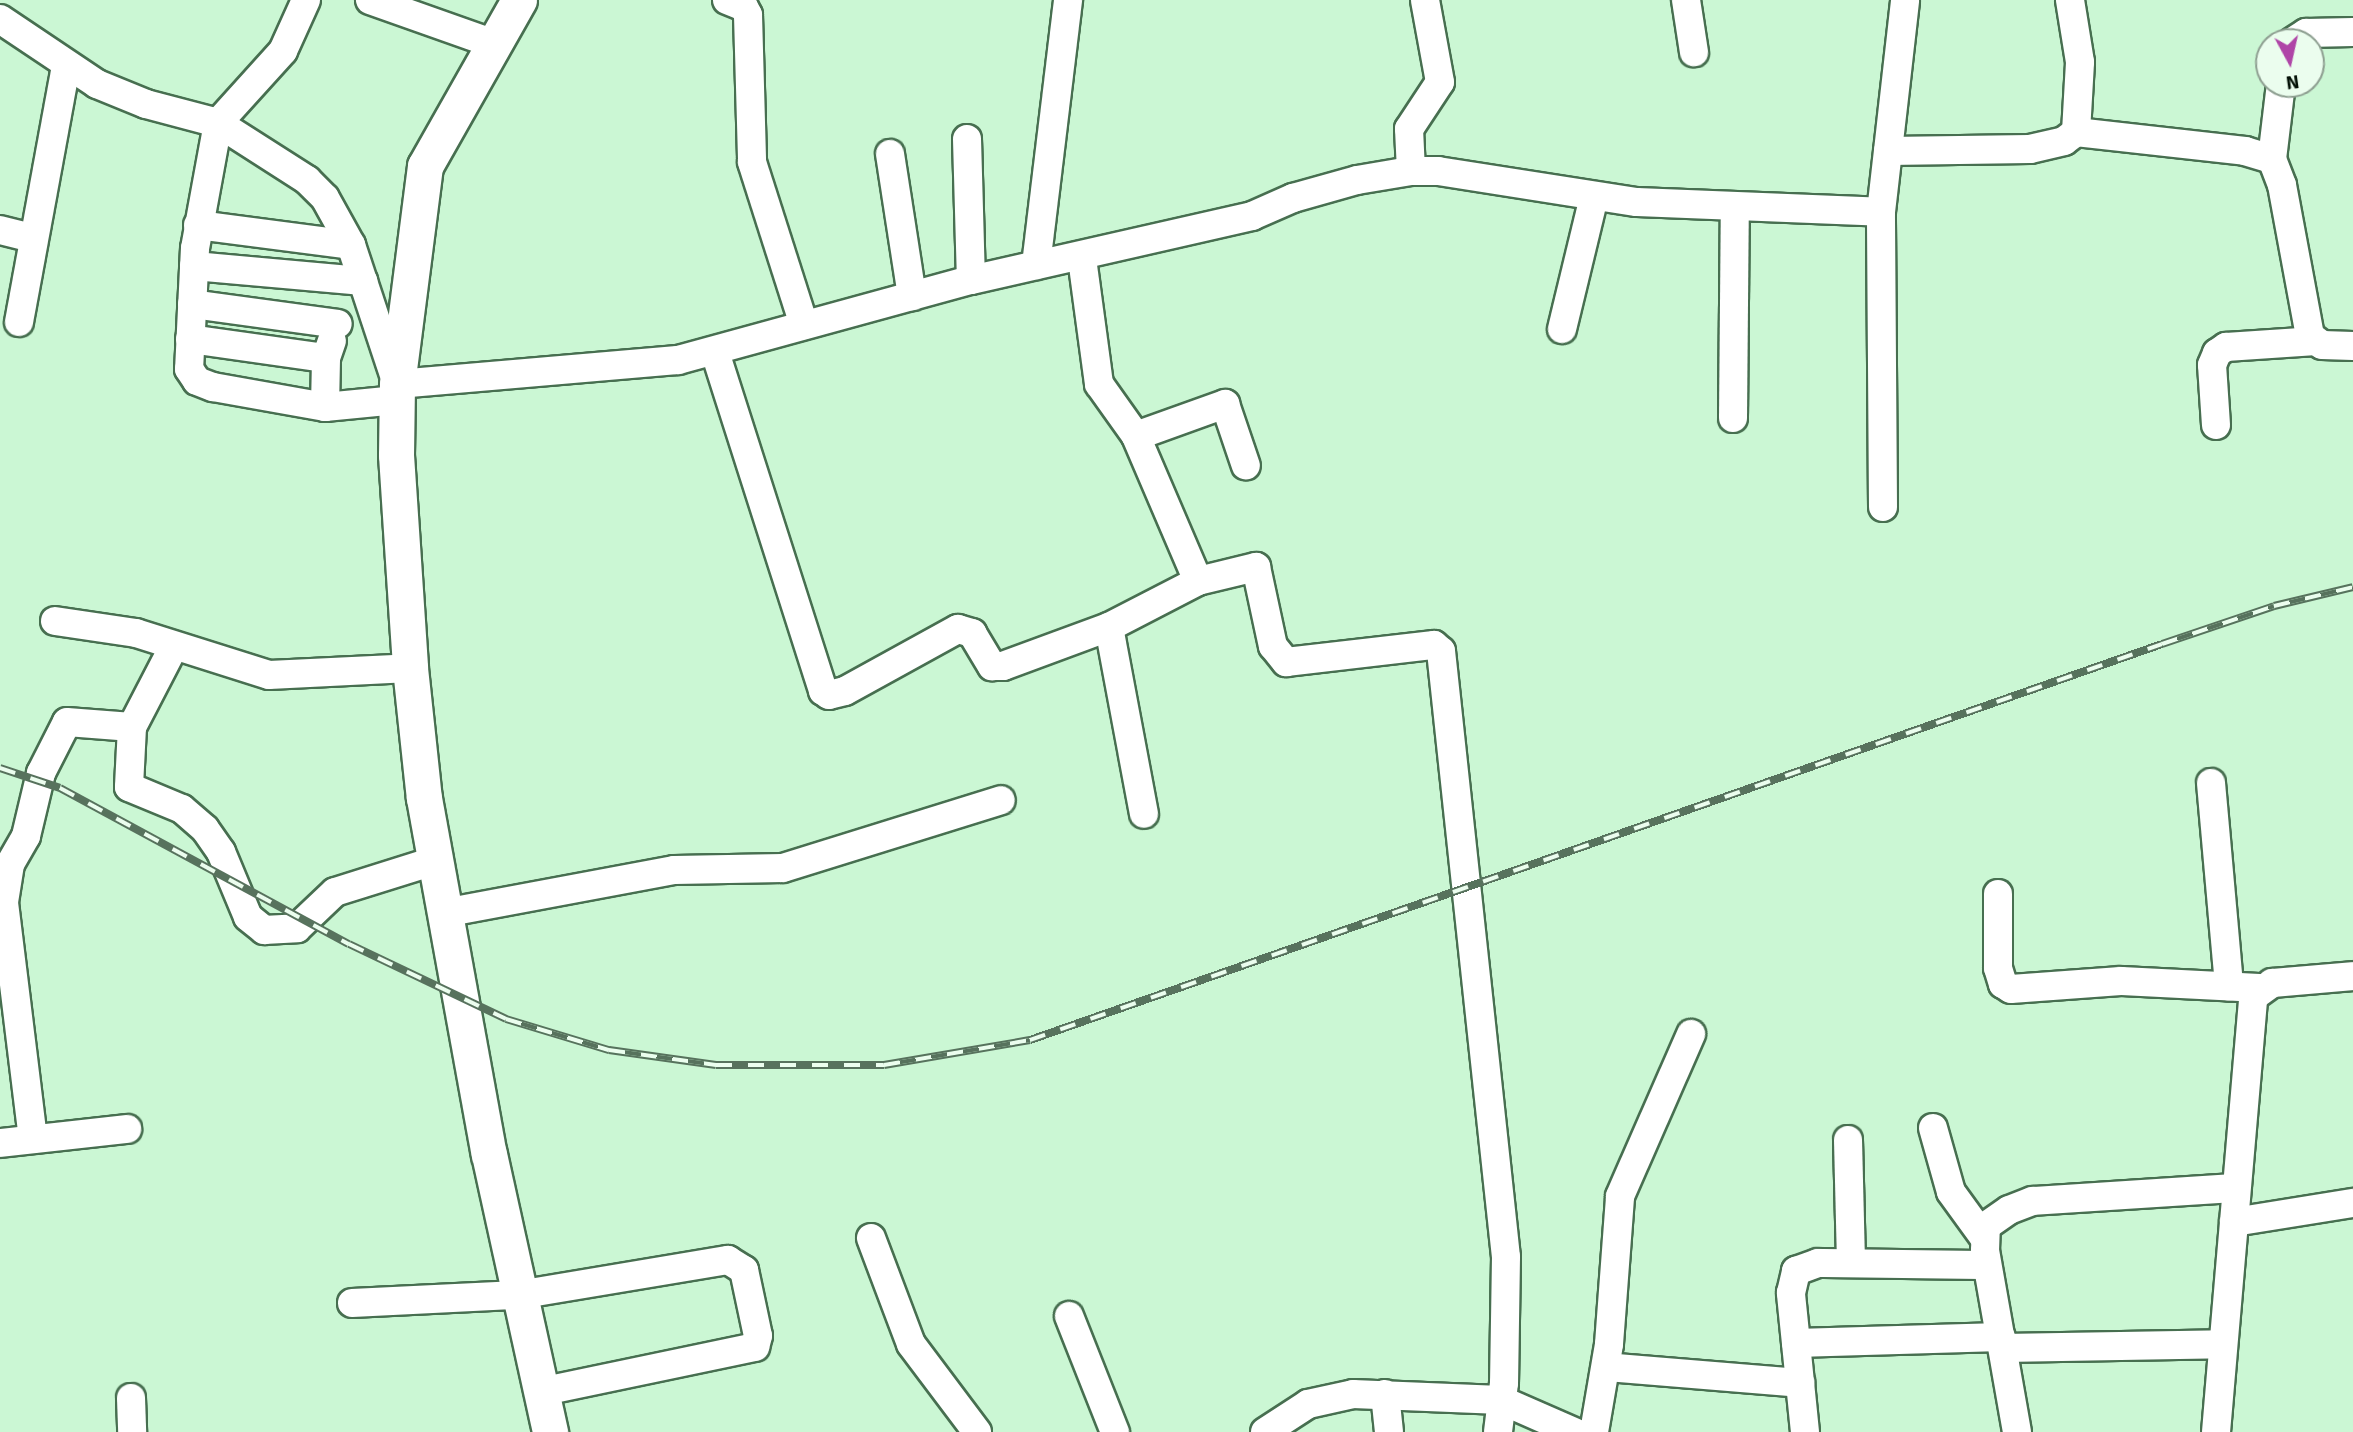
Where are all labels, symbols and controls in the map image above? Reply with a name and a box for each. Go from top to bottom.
north arrow [2255,28,2325,98]
text: N [2284,69,2301,95]

